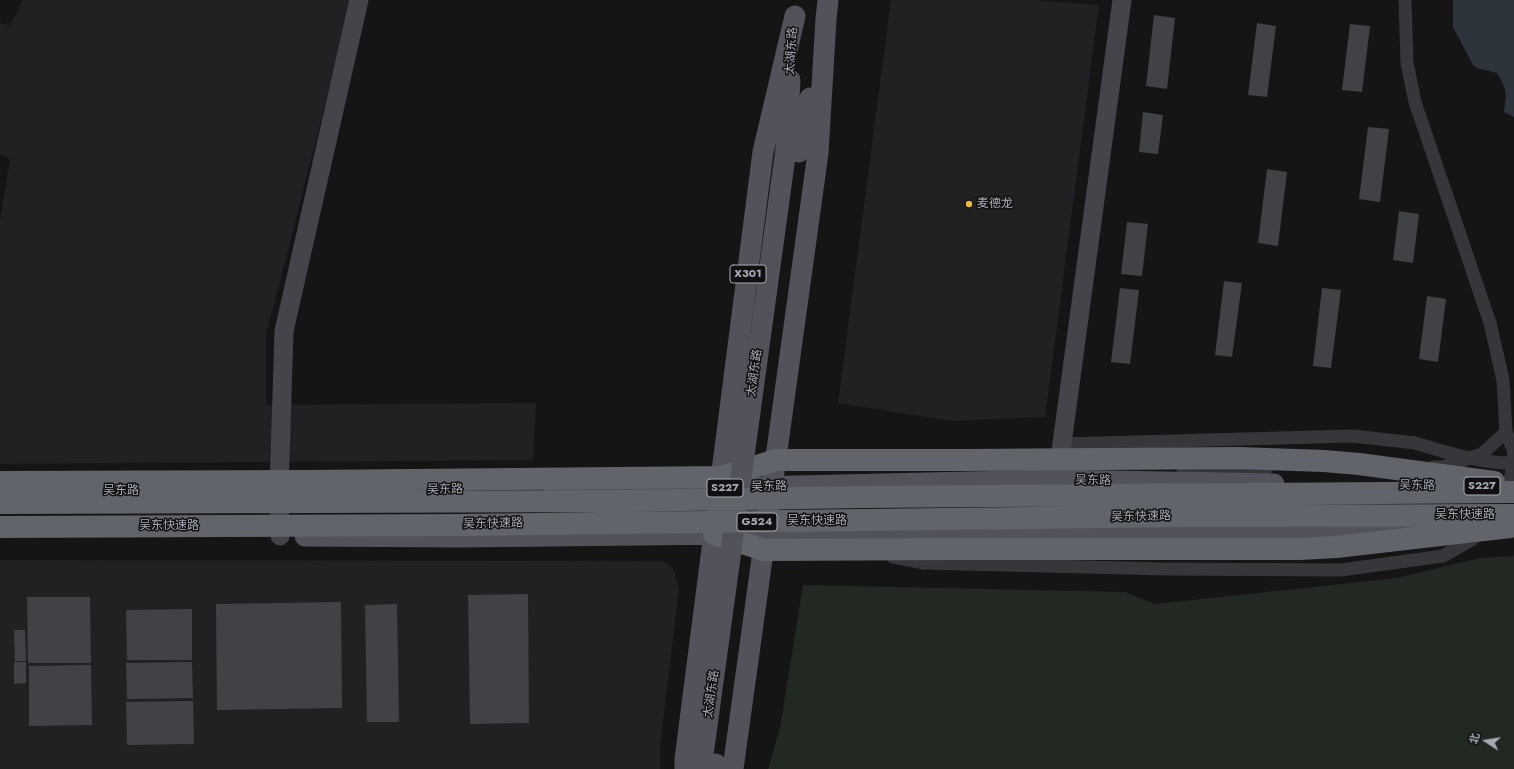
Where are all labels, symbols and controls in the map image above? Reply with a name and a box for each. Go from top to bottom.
street label: 太湖东路 [783,27,801,75]
place label: 麦德龙 [977,197,1013,211]
marker: 麦德龙 [964,199,974,209]
road number: X301 [730,265,766,283]
street label: 太湖东路 [745,348,765,398]
street label: 吴东路 [1075,473,1111,489]
road number: S227 [1464,477,1500,495]
street label: 吴东路 [1399,478,1435,494]
road number: S227 [707,479,743,497]
street label: 吴东路 [751,479,787,495]
street label: 吴东路 [427,482,463,498]
street label: 吴东路 [103,484,139,498]
street label: 吴东快速路 [1435,508,1495,522]
street label: 吴东快速路 [1111,509,1171,525]
road number: G524 [737,513,777,531]
street label: 吴东快速路 [787,514,847,528]
street label: 吴东快速路 [463,516,523,532]
street label: 吴东快速路 [139,519,199,533]
street label: 太湖东路 [702,669,722,719]
north arrow [1466,721,1506,761]
text: 北 [1465,731,1483,746]

